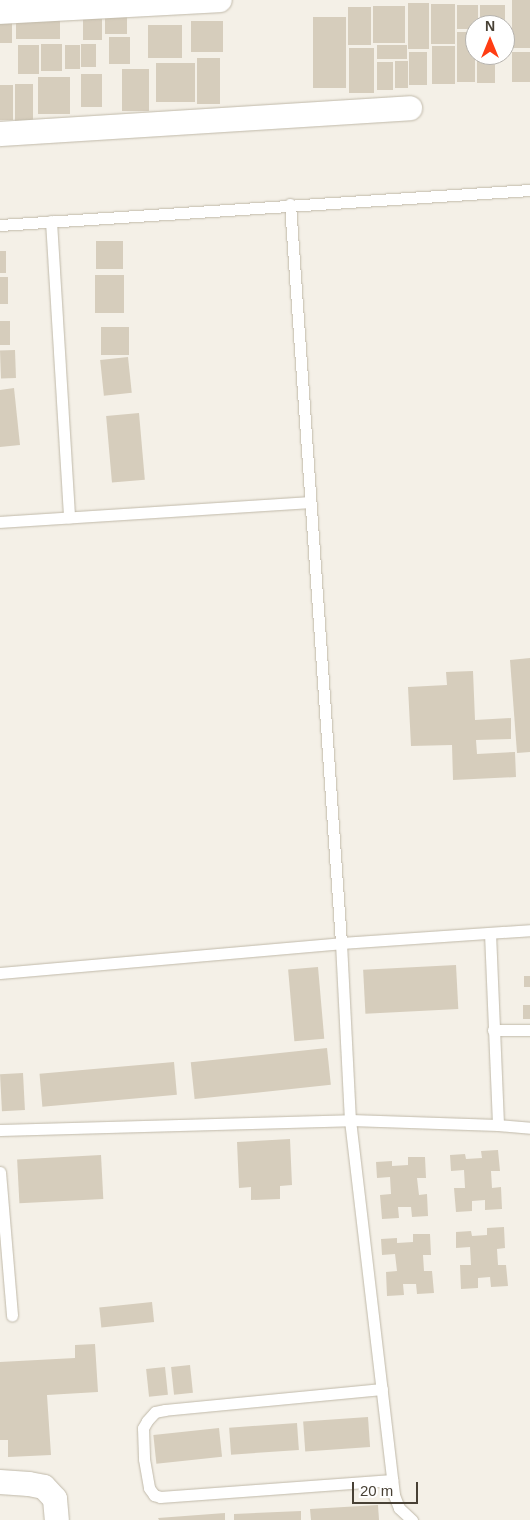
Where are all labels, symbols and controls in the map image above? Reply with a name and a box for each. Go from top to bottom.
north arrow [465,15,515,65]
text: N [485,18,495,34]
scale bar [355,1472,421,1504]
text: 20 m [360,1482,393,1499]

